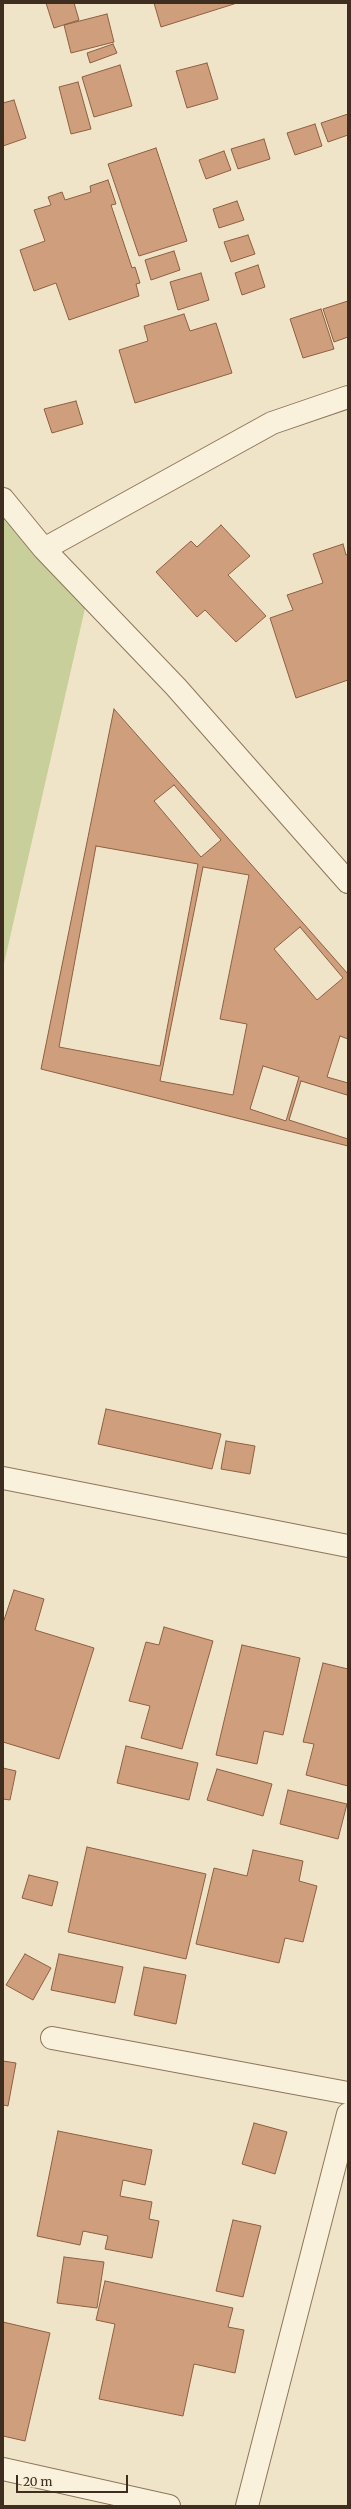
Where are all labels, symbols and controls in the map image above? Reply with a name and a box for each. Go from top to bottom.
scale bar [18,2467,130,2493]
text: 20 m [23,2474,52,2489]

